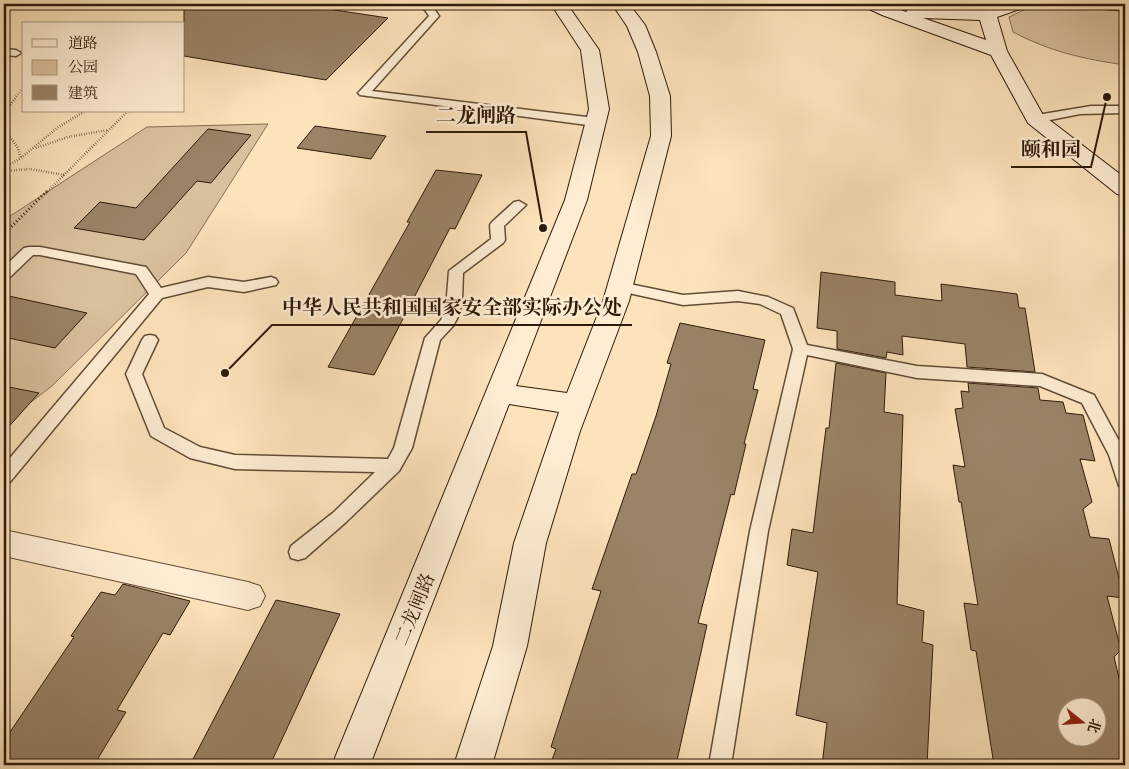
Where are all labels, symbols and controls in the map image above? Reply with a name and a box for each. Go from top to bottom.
legend [22,22,185,112]
text: 道路 [68,33,98,53]
text: 公园 [68,57,98,77]
text: 建筑 [68,83,98,103]
callout: 二龙闸路 [426,97,526,132]
text: 二龙闸路 [436,102,516,129]
callout: 颐和园 [1011,132,1091,167]
text: 颐和园 [1021,136,1081,163]
callout: 中华人民共和国国家安全部实际办公处 [272,290,632,325]
text: 中华人民共和国国家安全部实际办公处 [282,294,622,321]
street label: 二龙闸路 [389,569,441,649]
north arrow [1056,696,1106,746]
text: 北 [1083,716,1105,735]

